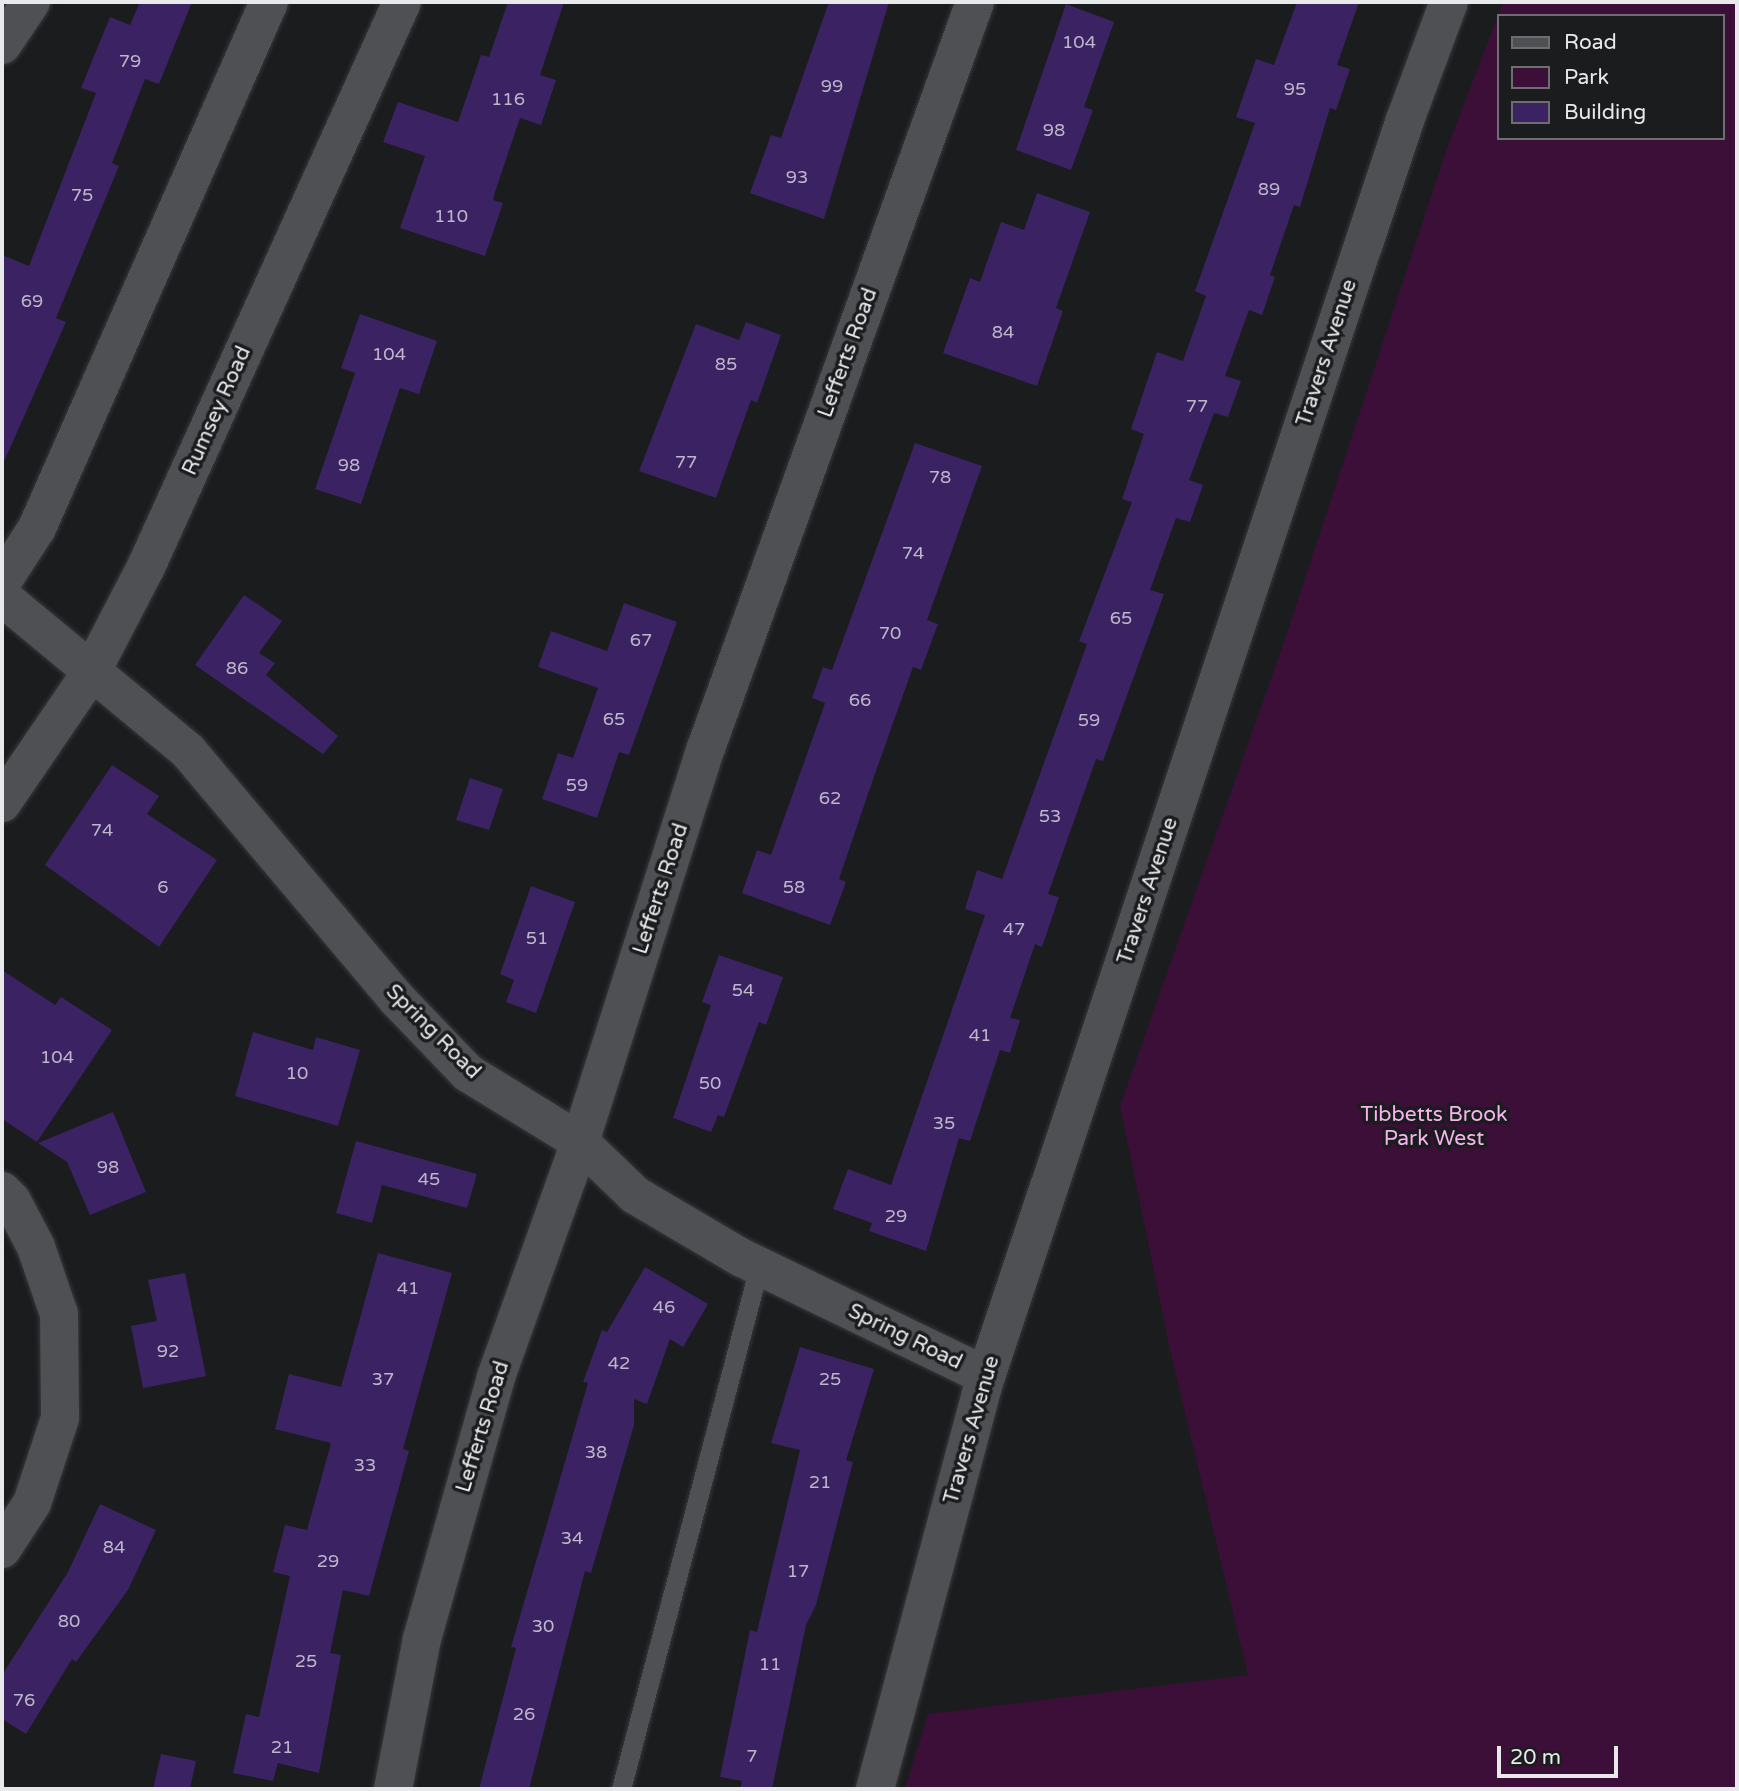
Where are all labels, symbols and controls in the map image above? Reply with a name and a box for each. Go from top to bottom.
legend [1498,14,1725,140]
text: Road [1564,30,1617,55]
house number: 104 [1062,31,1096,53]
house number: 79 [119,50,141,72]
text: Park [1564,65,1609,90]
house number: 99 [821,75,843,97]
house number: 95 [1284,78,1306,100]
house number: 116 [491,88,525,110]
text: Building [1564,100,1646,125]
house number: 98 [1043,119,1065,141]
house number: 93 [786,166,808,188]
house number: 89 [1258,178,1280,200]
house number: 75 [71,184,93,206]
house number: 110 [434,205,468,227]
street label: Travers Avenue [1291,276,1363,430]
street label: Lefferts Road [813,285,883,421]
house number: 69 [21,290,43,312]
house number: 84 [992,321,1014,343]
street label: Rumsey Road [177,343,257,479]
house number: 104 [372,343,406,365]
house number: 85 [715,353,737,375]
house number: 77 [1186,395,1208,417]
house number: 77 [675,451,697,473]
house number: 98 [338,454,360,476]
house number: 78 [929,466,951,488]
house number: 74 [902,542,924,564]
house number: 65 [1110,607,1132,629]
house number: 70 [879,622,901,644]
house number: 67 [630,629,652,651]
house number: 86 [226,657,248,679]
house number: 66 [849,689,871,711]
house number: 65 [603,708,625,730]
house number: 59 [1078,709,1100,731]
house number: 59 [566,774,588,796]
house number: 62 [819,787,841,809]
house number: 53 [1039,805,1061,827]
street label: Travers Avenue [1112,814,1184,968]
house number: 74 [91,819,113,841]
street label: Lefferts Road [628,820,694,958]
house number: 6 [157,876,169,898]
house number: 58 [783,876,805,898]
house number: 47 [1003,918,1025,940]
house number: 51 [526,927,548,949]
street label: Spring Road [380,979,486,1085]
house number: 54 [732,979,754,1001]
house number: 41 [969,1024,991,1046]
house number: 104 [40,1046,74,1068]
house number: 10 [286,1062,308,1084]
house number: 50 [699,1072,721,1094]
park label: Tibbetts Brook Park West [1361,1102,1507,1152]
house number: 35 [933,1112,955,1134]
house number: 98 [97,1156,119,1178]
house number: 45 [418,1168,440,1190]
house number: 29 [885,1205,907,1227]
house number: 41 [397,1277,419,1299]
house number: 46 [653,1296,675,1318]
street label: Spring Road [844,1299,966,1375]
house number: 92 [157,1340,179,1362]
house number: 42 [608,1352,630,1374]
street label: Travers Avenue [939,1353,1005,1507]
street label: Lefferts Road [451,1358,515,1496]
house number: 37 [372,1368,394,1390]
house number: 25 [819,1368,841,1390]
house number: 38 [585,1441,607,1463]
house number: 33 [354,1454,376,1476]
house number: 21 [809,1471,831,1493]
house number: 34 [561,1527,583,1549]
house number: 84 [103,1536,125,1558]
house number: 29 [317,1550,339,1572]
house number: 17 [787,1560,809,1582]
house number: 80 [58,1610,80,1632]
house number: 30 [532,1615,554,1637]
house number: 25 [295,1650,317,1672]
house number: 11 [759,1653,781,1675]
house number: 76 [13,1689,35,1711]
house number: 26 [513,1703,535,1725]
scale bar [1501,1732,1622,1776]
house number: 21 [271,1736,293,1758]
house number: 7 [746,1745,758,1767]
text: 20 m [1510,1745,1561,1770]

